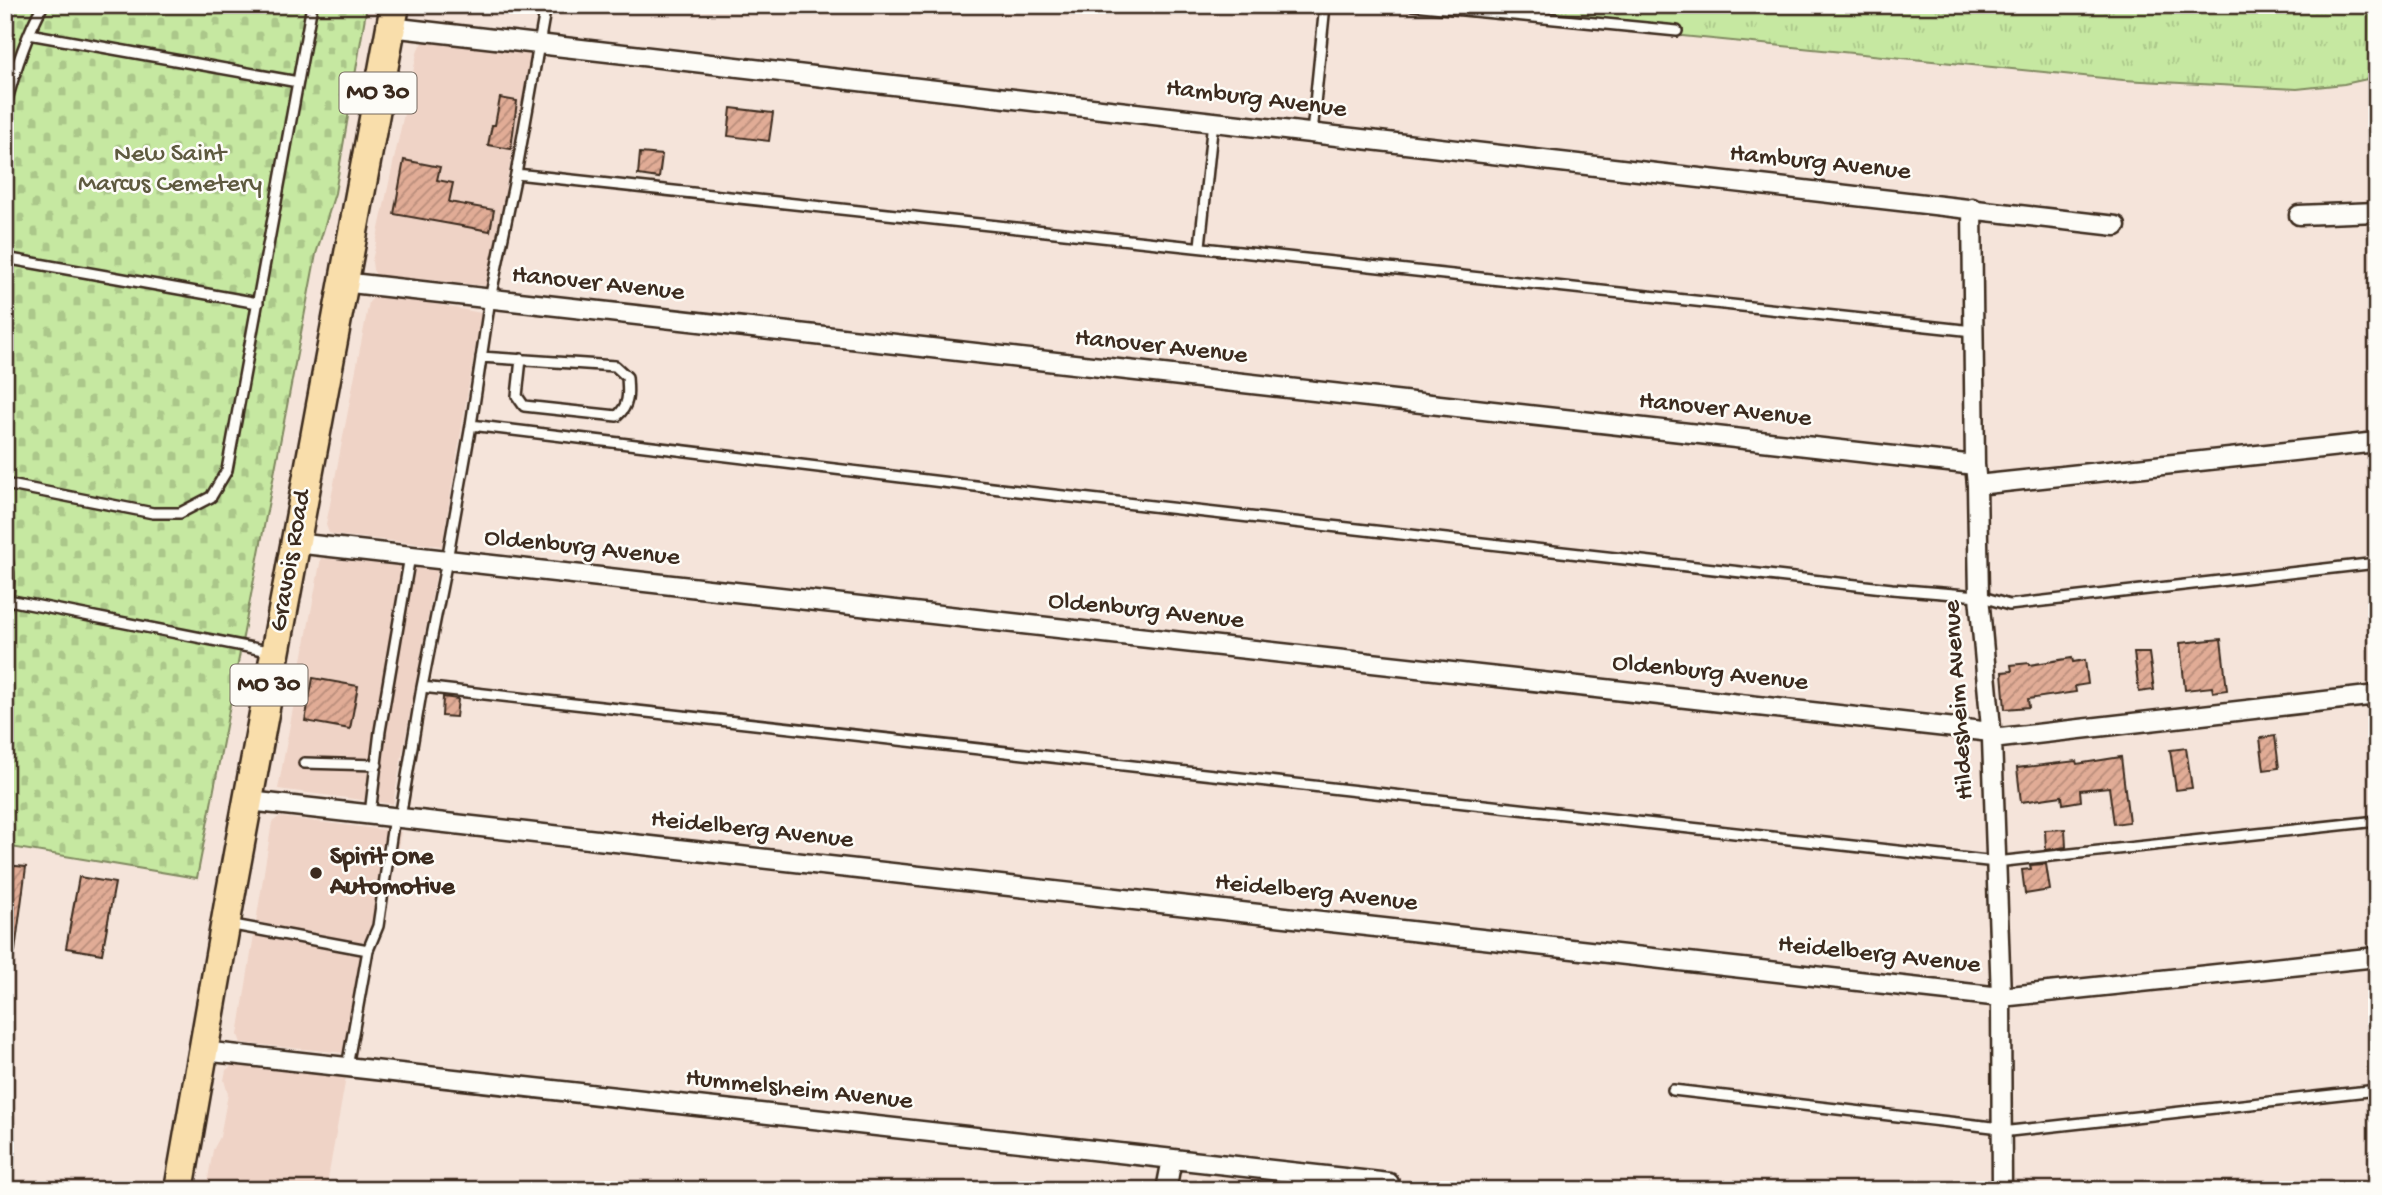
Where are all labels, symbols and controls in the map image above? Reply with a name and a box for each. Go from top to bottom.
road number: MO 30 [340,72,416,114]
street label: Hamburg Avenue [1164,74,1349,127]
street label: Hamburg Avenue [1728,139,1913,189]
park label: New Saint Marcus Cemetery [78,140,262,201]
street label: Hanover Avenue [510,261,686,310]
street label: Hanover Avenue [1073,324,1249,373]
street label: Hanover Avenue [1637,387,1813,436]
street label: Gravois Road [264,486,320,634]
street label: Oldenburg Avenue [483,523,682,575]
street label: Oldenburg Avenue [1047,586,1246,638]
street label: Hildesheim Avenue [1938,598,1982,801]
street label: Oldenburg Avenue [1611,648,1810,700]
road number: MO 30 [230,664,308,706]
street label: Heidelberg Avenue [649,805,856,857]
place label: Spirit One Automotive [329,843,456,904]
marker: Spirit One Automotive [308,865,324,881]
street label: Heidelberg Avenue [1213,868,1420,920]
street label: Heidelberg Avenue [1776,930,1983,982]
street label: Hummelsheim Avenue [684,1064,915,1118]

